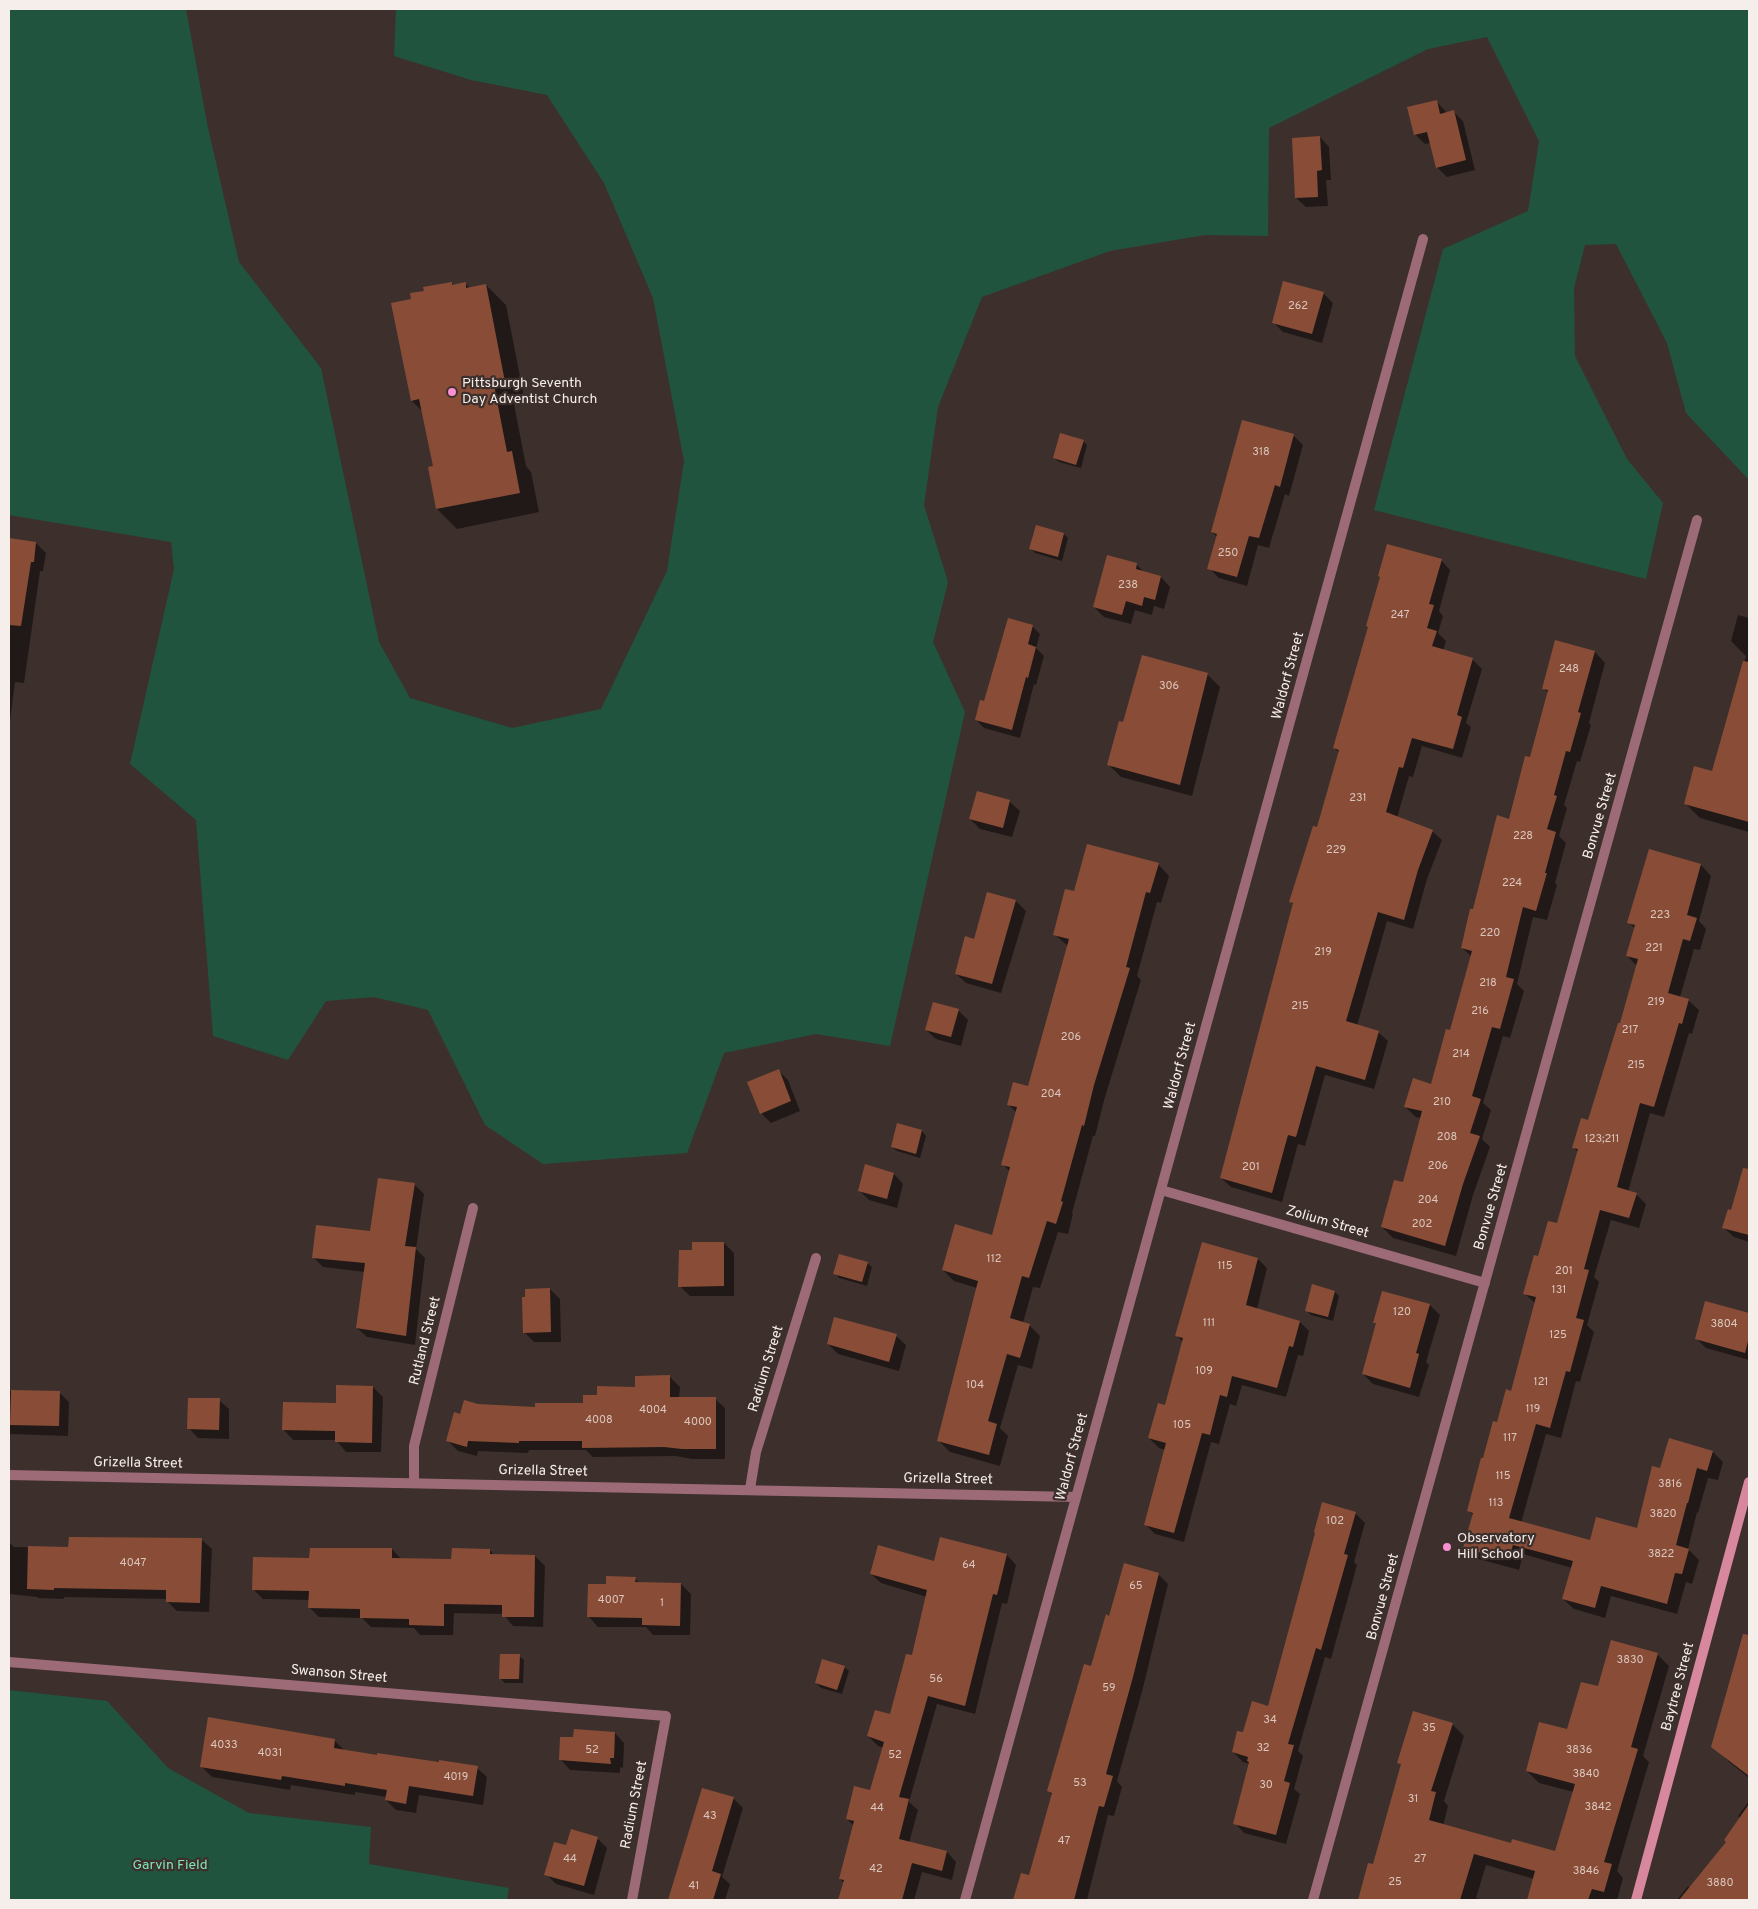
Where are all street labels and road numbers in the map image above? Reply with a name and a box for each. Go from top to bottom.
street label: Waldorf Street [1269,630,1309,722]
street label: Bonvue Street [1581,771,1621,861]
street label: Waldorf Street [1161,1020,1201,1112]
street label: Bonvue Street [1472,1162,1512,1252]
street label: Zolium Street [1284,1203,1370,1243]
street label: Rutland Street [407,1295,445,1387]
street label: Radium Street [746,1324,788,1414]
street label: Waldorf Street [1053,1411,1093,1503]
street label: Grizella Street [93,1455,183,1473]
street label: Grizella Street [498,1463,588,1481]
street label: Grizella Street [903,1471,993,1489]
street label: Bonvue Street [1364,1552,1404,1642]
street label: Baytree Street [1659,1641,1699,1733]
street label: Swanson Street [290,1662,388,1688]
street label: Radium Street [618,1759,652,1851]

